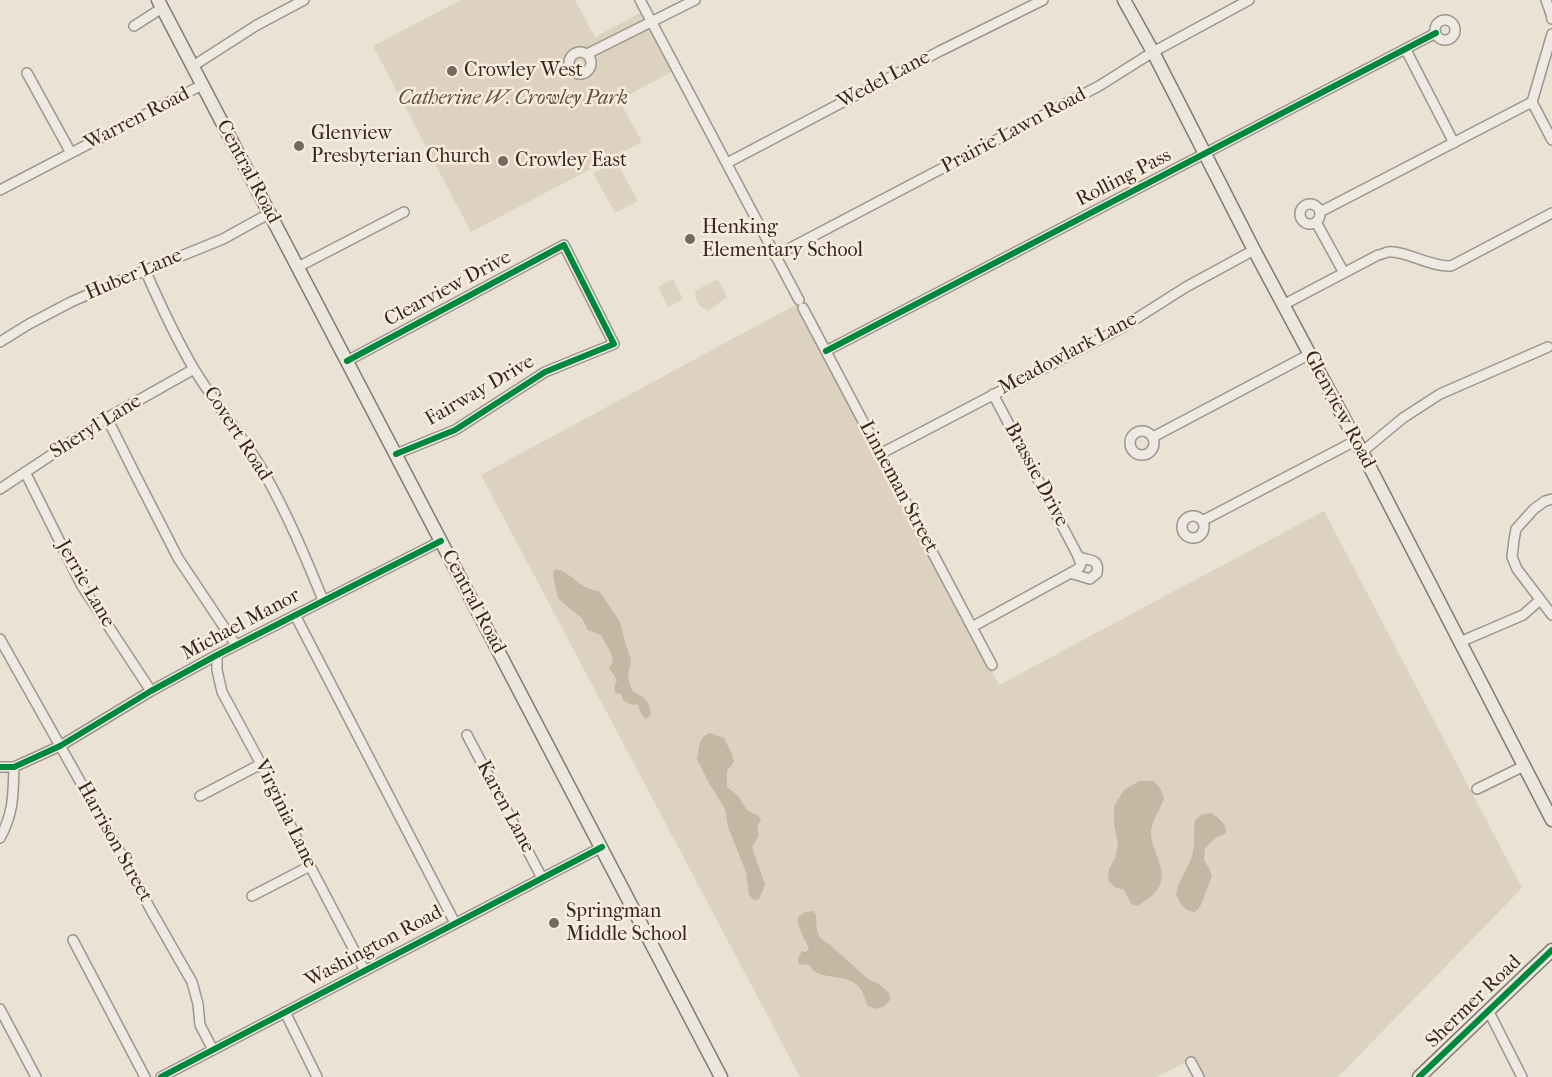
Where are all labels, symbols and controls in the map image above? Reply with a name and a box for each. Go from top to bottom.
street label: Wedel Lane [834,46,934,114]
place label: Crowley West [464,59,583,83]
marker: Crowley West [445,64,459,78]
street label: Warren Road [80,82,194,156]
street label: Prairie Lawn Road [938,83,1090,179]
park label: Catherine W. Crowley Park [398,87,628,111]
street label: Central Road [211,116,285,228]
place label: Glenview Presbyterian Church [311,122,490,169]
marker: Glenview Presbyterian Church [292,139,306,153]
street label: Rolling Pass [1072,144,1176,212]
place label: Crowley East [515,149,627,173]
marker: Crowley East [496,154,510,168]
place label: Henking Elementary School [702,216,863,263]
marker: Henking Elementary School [683,232,697,246]
street label: Huber Lane [82,244,186,306]
street label: Clearview Drive [381,246,515,332]
street label: Meadowlark Lane [995,307,1141,401]
street label: Glenview Road [1298,347,1380,473]
street label: Fairway Drive [421,350,539,432]
street label: Covert Road [198,382,276,486]
street label: Sheryl Lane [46,390,146,464]
street label: Linneman Street [853,417,943,557]
street label: Brassie Drive [999,419,1073,531]
street label: Jerrie Lane [50,536,120,632]
street label: Central Road [436,546,510,658]
street label: Michael Manor [178,584,304,666]
street label: Virginia Lane [248,756,322,872]
street label: Karen Lane [471,757,539,857]
street label: Harrison Street [71,778,157,906]
place label: Springman Middle School [566,900,687,947]
street label: Washington Road [301,901,447,993]
marker: Springman Middle School [547,916,561,930]
street label: Shermer Road [1421,950,1527,1054]

